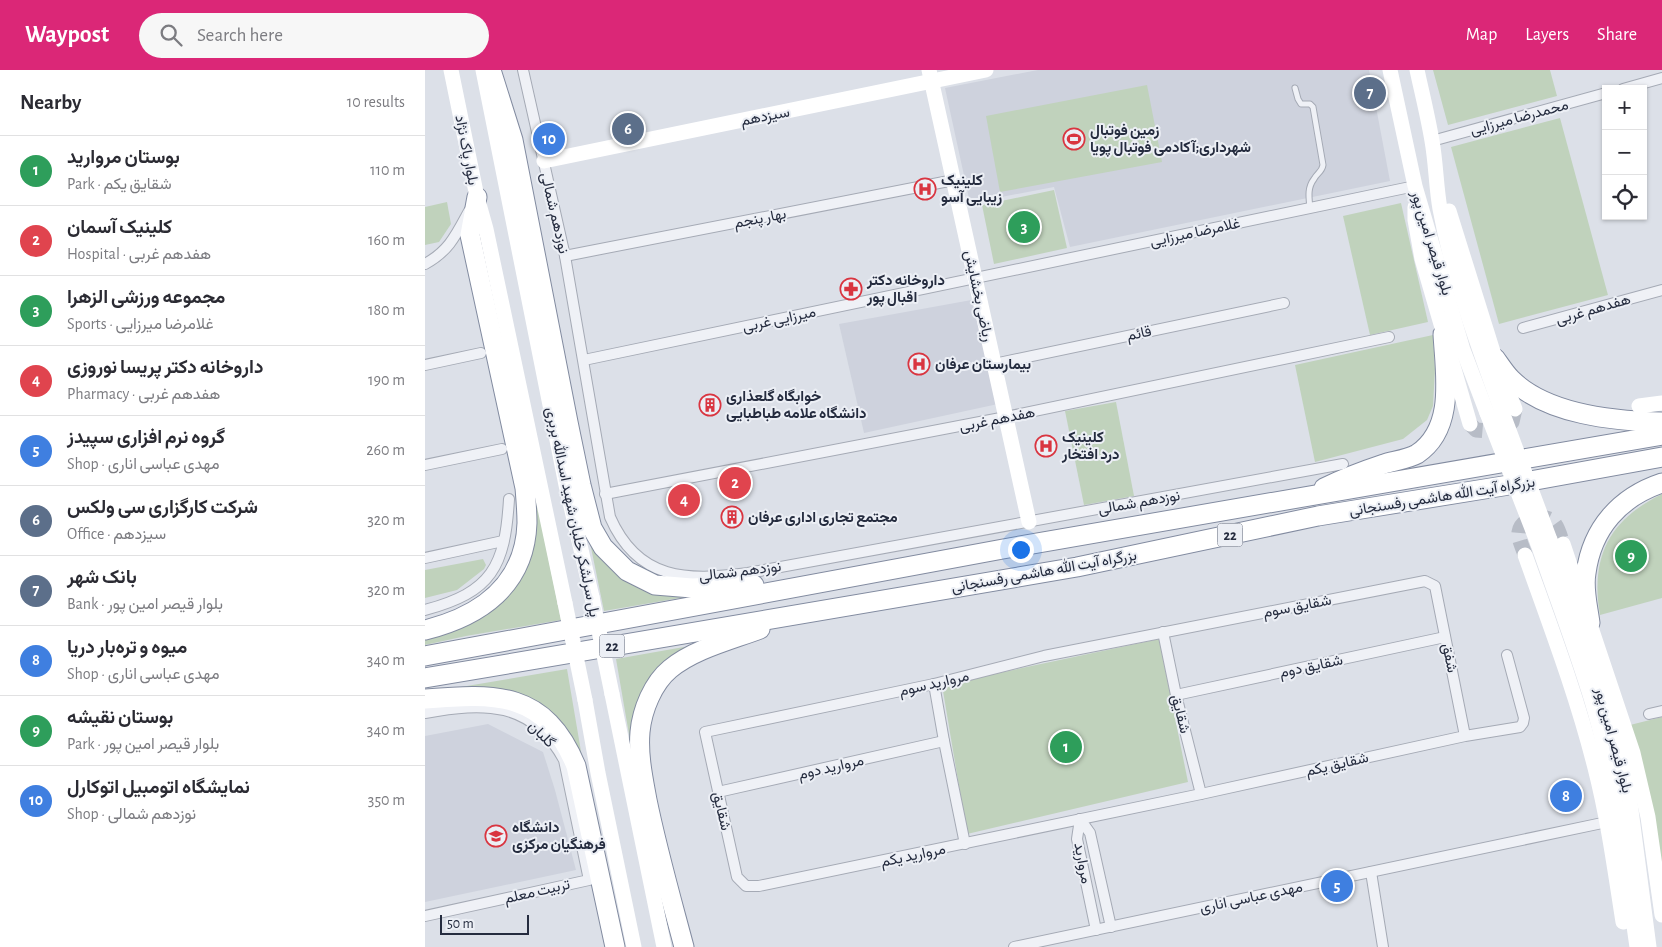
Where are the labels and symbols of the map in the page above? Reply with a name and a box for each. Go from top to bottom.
pin: 7 [1354,74,1386,112]
street label: محمدرضا میرزایی [1468,97,1571,140]
street label: سیزدهم [739,104,791,131]
pin: 6 [612,110,644,148]
street label: بلوار پاک نژاد [450,114,481,187]
pin: 10 [533,120,565,158]
place label: زمین فوتبال شهرداری;آکادمی فوتبال پویا [1090,123,1251,157]
sports icon: زمین فوتبال شهرداری;آکادمی فوتبال پویا [1062,127,1086,151]
street label: نوزدهم شمالی [536,171,571,256]
place label: کلینیک زیبایی آسو [941,173,1002,206]
hospital icon: کلینیک زیبایی آسو [913,177,937,201]
street label: بلوار قیصر امین پور [1406,188,1455,298]
street label: بهار پنجم [733,206,788,233]
pin: 3 [1008,208,1040,246]
street label: غلامرضا میرزایی [1149,216,1242,251]
street label: ریاضی بخشایش [960,249,996,344]
place label: داروخانه دکتر اقبال پور [866,273,945,307]
pharmacy icon: داروخانه دکتر اقبال پور [839,277,863,301]
street label: هفدهم غربی [1554,292,1633,329]
street label: میرزایی غربی [741,304,818,337]
street label: قائم [1125,324,1153,345]
hospital icon: بیمارستان عرفان [907,352,931,376]
place label: بیمارستان عرفان [935,357,1031,373]
place label: خوابگاه گلعذاری دانشگاه علامه طباطبایی [726,388,867,422]
building icon: خوابگاه گلعذاری دانشگاه علامه طباطبایی [698,393,722,417]
street label: پل سرلشکر خلبان شهید اسدالله بربری [541,405,604,619]
street label: هفدهم غربی [958,405,1037,436]
place label: کلینیک درد افتخار [1061,430,1120,463]
hospital icon: کلینیک درد افتخار [1034,434,1058,458]
pin: 2 [719,464,751,502]
street label: بزرگراه آیت الله هاشمی رفسنجانی [1348,472,1536,521]
pin: 4 [668,481,700,519]
street label: نوزدهم شمالی [1097,488,1182,519]
building icon: مجتمع تجاری اداری عرفان [720,505,744,529]
place label: مجتمع تجاری اداری عرفان [748,510,898,527]
road number: 22 [1217,524,1243,546]
your location [1008,537,1034,563]
pin: 9 [1615,537,1647,575]
street label: بزرگراه آیت الله هاشمی رفسنجانی [950,546,1138,597]
street label: نوزدهم شمالی [698,559,782,586]
street label: شقایق سوم [1262,592,1333,622]
road number: 22 [599,634,625,658]
street label: شفق [1437,642,1460,675]
street label: شقایق دوم [1278,652,1345,683]
street label: مروارید سوم [898,668,971,701]
street label: بلوار قیصر امین پور [1590,685,1635,795]
street label: شقایق [1167,693,1193,736]
street label: گلبان [525,718,558,751]
pin: 1 [1050,728,1082,766]
street label: شقایق یکم [1304,750,1370,781]
street label: مروارید دوم [797,753,866,784]
pin: 8 [1550,777,1582,815]
street label: شقایق [708,790,733,833]
place label: دانشگاه فرهنگیان مرکزی [512,819,606,853]
school or university icon: دانشگاه فرهنگیان مرکزی [484,824,508,848]
street label: مروارید یکم [879,841,947,872]
street label: مروارید [1070,841,1094,885]
pin: 5 [1321,867,1353,905]
street label: تربیت معلم [503,877,572,908]
street label: مهدی عباسی اناری [1198,879,1304,918]
scale bar [440,912,529,935]

